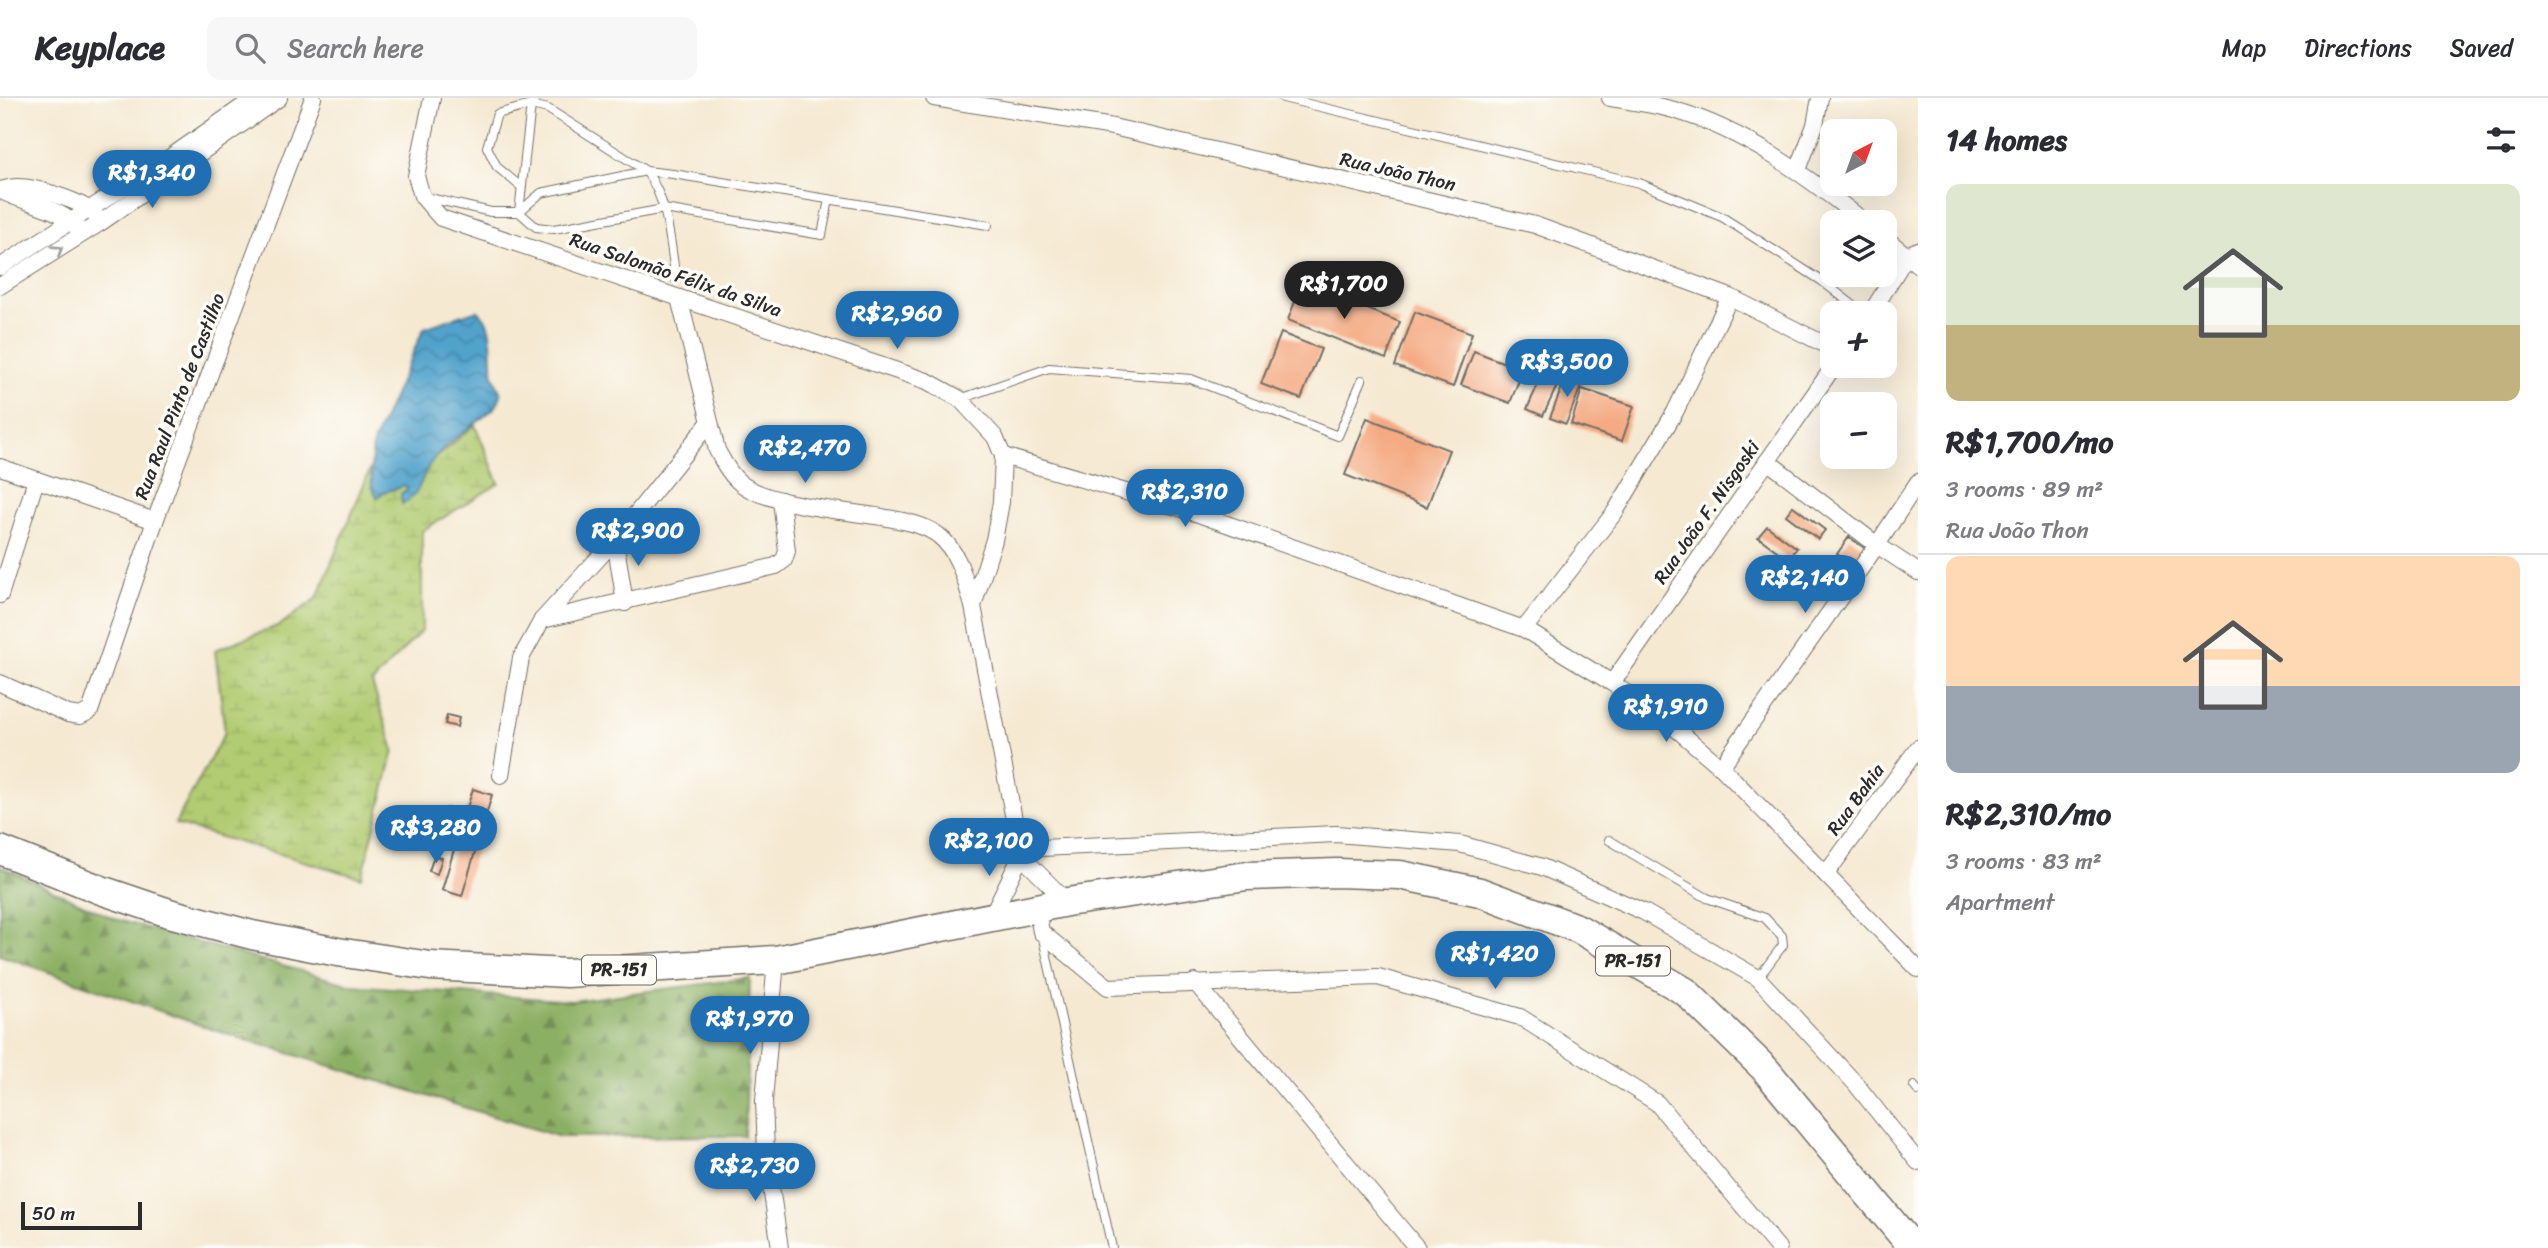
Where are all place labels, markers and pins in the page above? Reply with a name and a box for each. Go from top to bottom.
pin: R$1,340 [87,150,217,210]
pin: R$1,700 [1279,262,1409,321]
pin: R$2,960 [832,292,962,351]
pin: R$3,500 [1502,340,1632,399]
pin: R$2,470 [740,426,870,485]
pin: R$2,310 [1120,470,1250,529]
pin: R$2,900 [573,508,703,568]
pin: R$2,140 [1740,556,1870,615]
pin: R$1,910 [1601,684,1731,744]
pin: R$3,280 [371,806,501,865]
pin: R$2,100 [924,818,1054,878]
pin: R$1,420 [1430,932,1560,991]
pin: R$1,970 [685,996,815,1056]
pin: R$2,730 [690,1144,820,1203]

